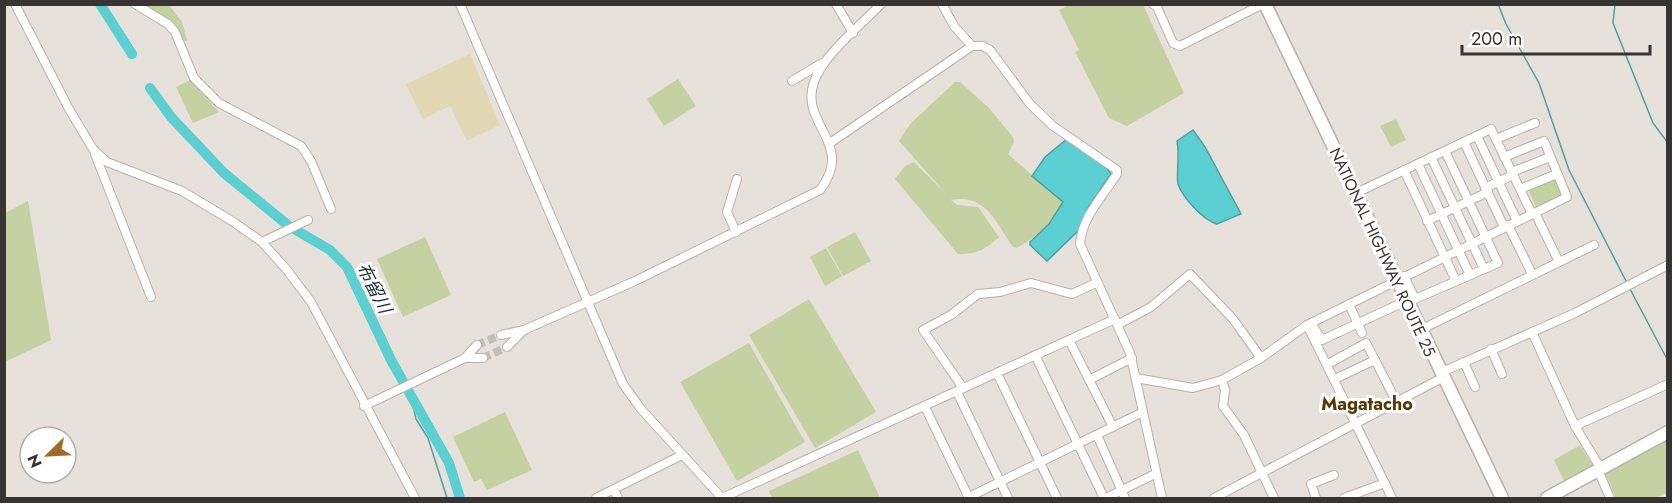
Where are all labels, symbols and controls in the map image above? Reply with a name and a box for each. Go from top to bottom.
scale bar [1462,18,1650,56]
text: 200 m [1471,26,1522,52]
street label: NATIONAL HIGHWAY ROUTE 25 [1324,144,1441,361]
water label: 布留川 [350,258,399,320]
district label: Magatacho [1321,391,1413,417]
north arrow [18,425,78,485]
text: N [22,450,48,471]

